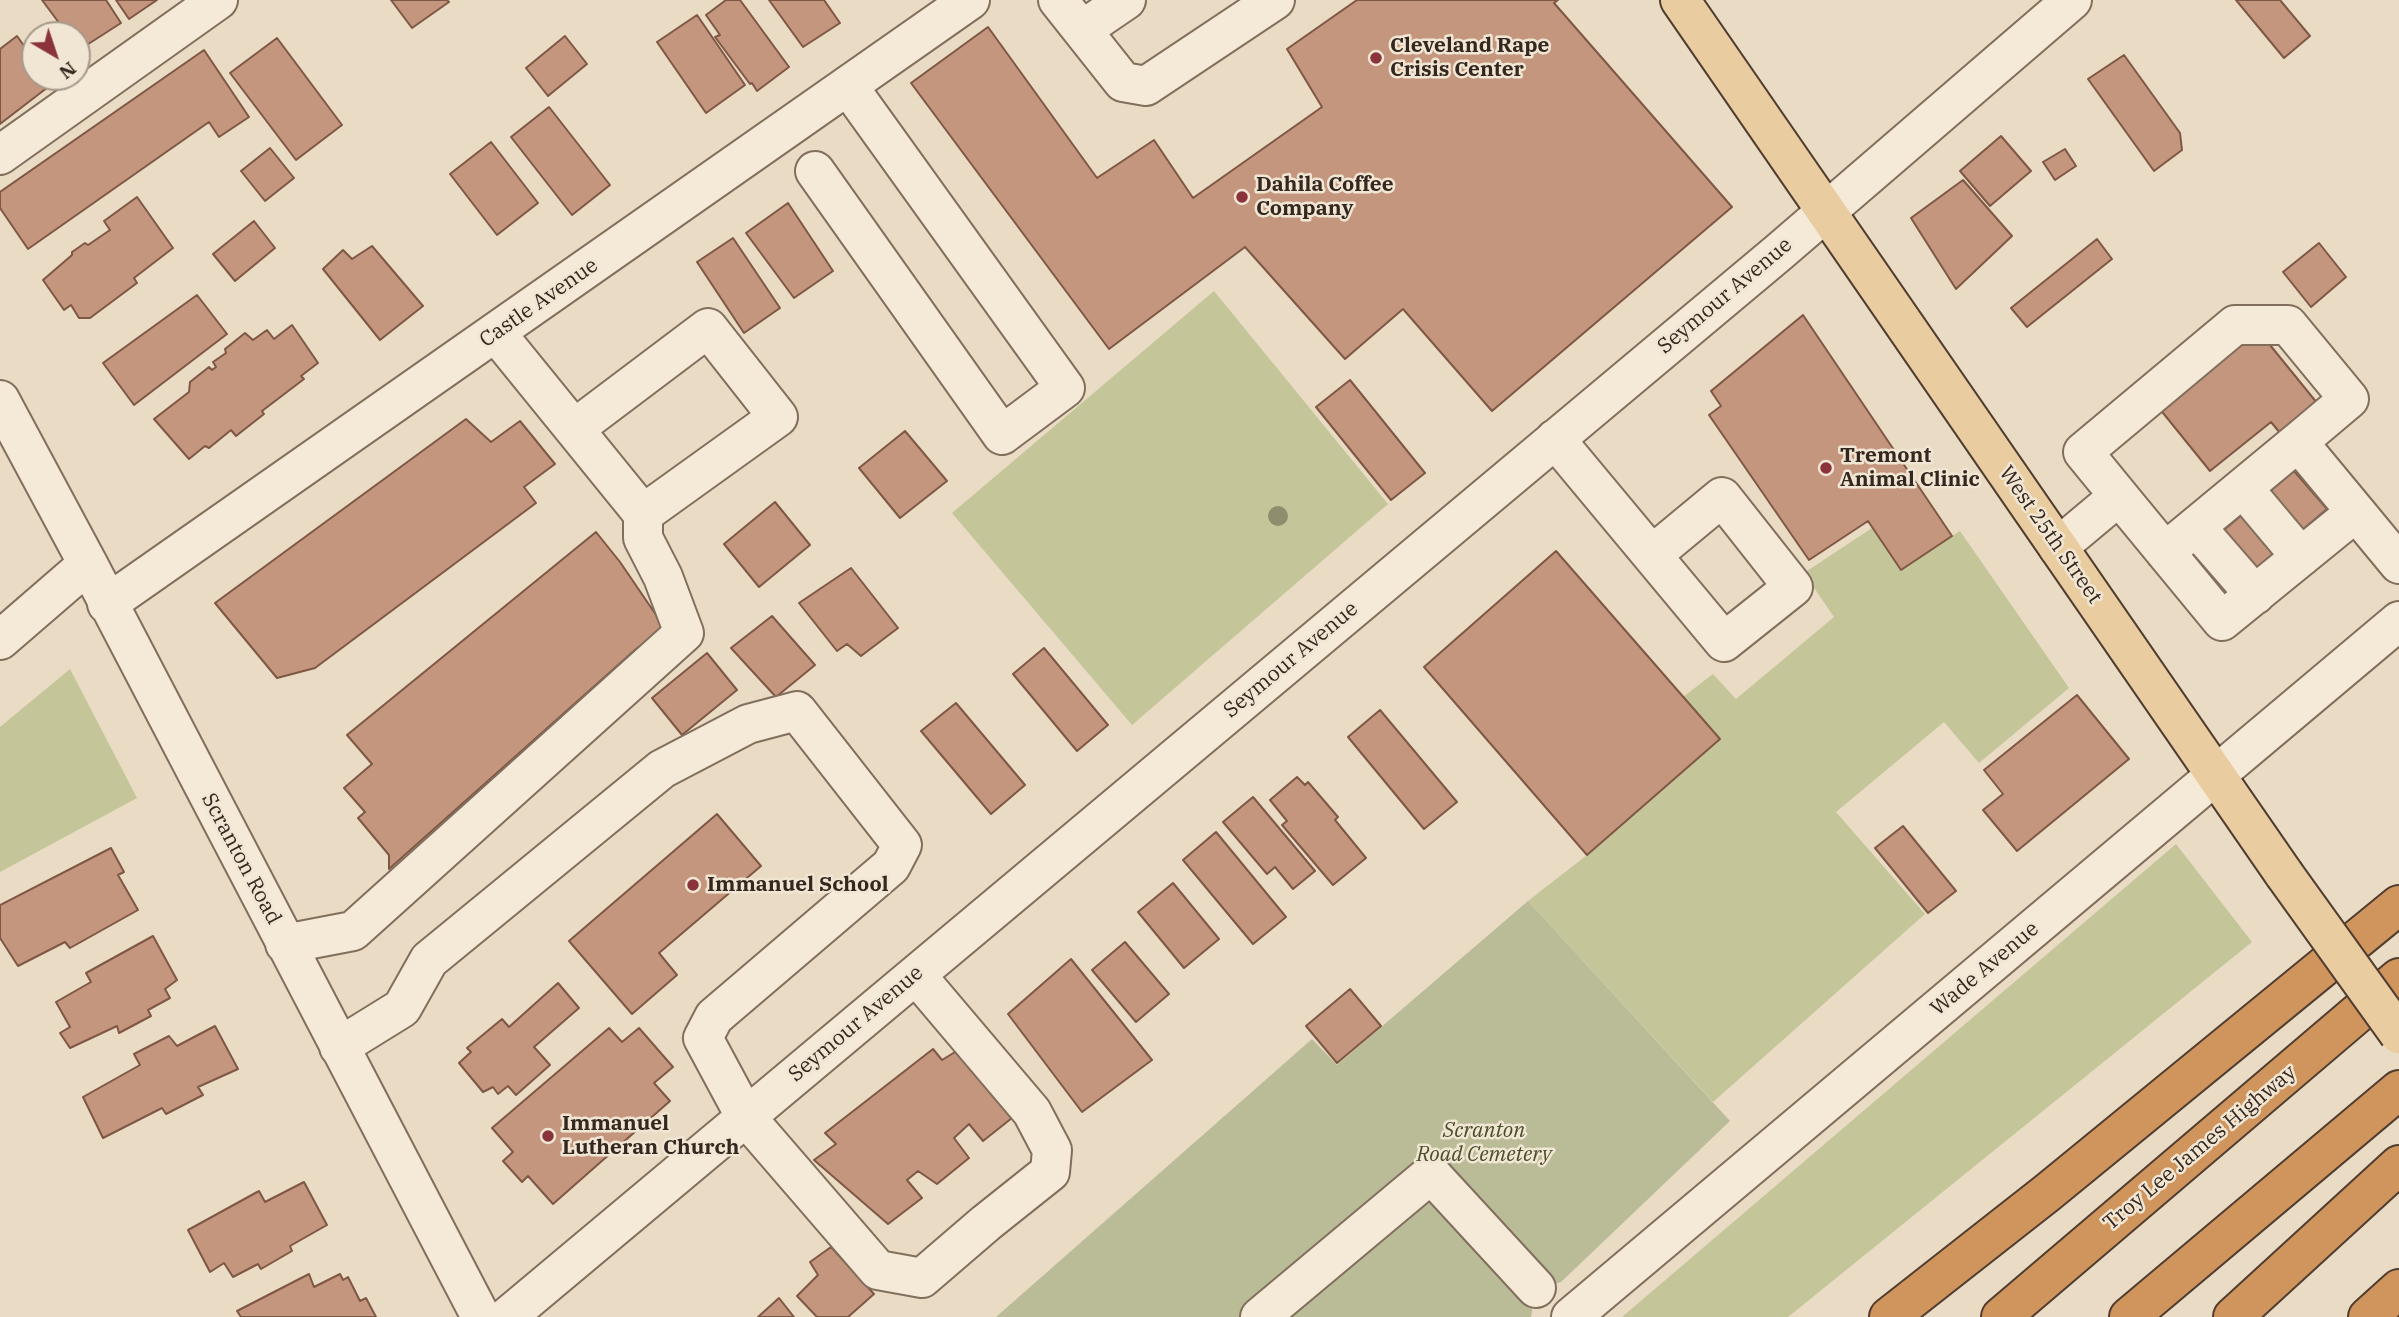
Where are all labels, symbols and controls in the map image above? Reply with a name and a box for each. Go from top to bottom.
north arrow [21,21,91,91]
place label: Cleveland Rape Crisis Center [1390,33,1549,83]
marker: Cleveland Rape Crisis Center [1368,50,1384,66]
text: N [55,57,81,85]
place label: Dahila Coffee Company [1256,172,1394,222]
marker: Dahila Coffee Company [1234,189,1250,205]
street label: Seymour Avenue [1653,232,1797,360]
street label: Castle Avenue [475,253,603,353]
place label: Tremont Animal Clinic [1840,443,1980,493]
marker: Tremont Animal Clinic [1818,460,1834,476]
street label: West 25th Street [1993,461,2107,609]
street label: Seymour Avenue [1219,596,1363,724]
street label: Scranton Road [196,789,286,929]
place label: Immanuel School [707,872,889,898]
marker: Immanuel School [685,877,701,893]
street label: Wade Avenue [1926,917,2044,1021]
street label: Seymour Avenue [784,960,928,1088]
street label: Troy Lee James Highway [2099,1060,2301,1236]
place label: Immanuel Lutheran Church [562,1111,739,1161]
park label: Scranton Road Cemetery [1417,1118,1551,1168]
marker: Immanuel Lutheran Church [540,1128,556,1144]

